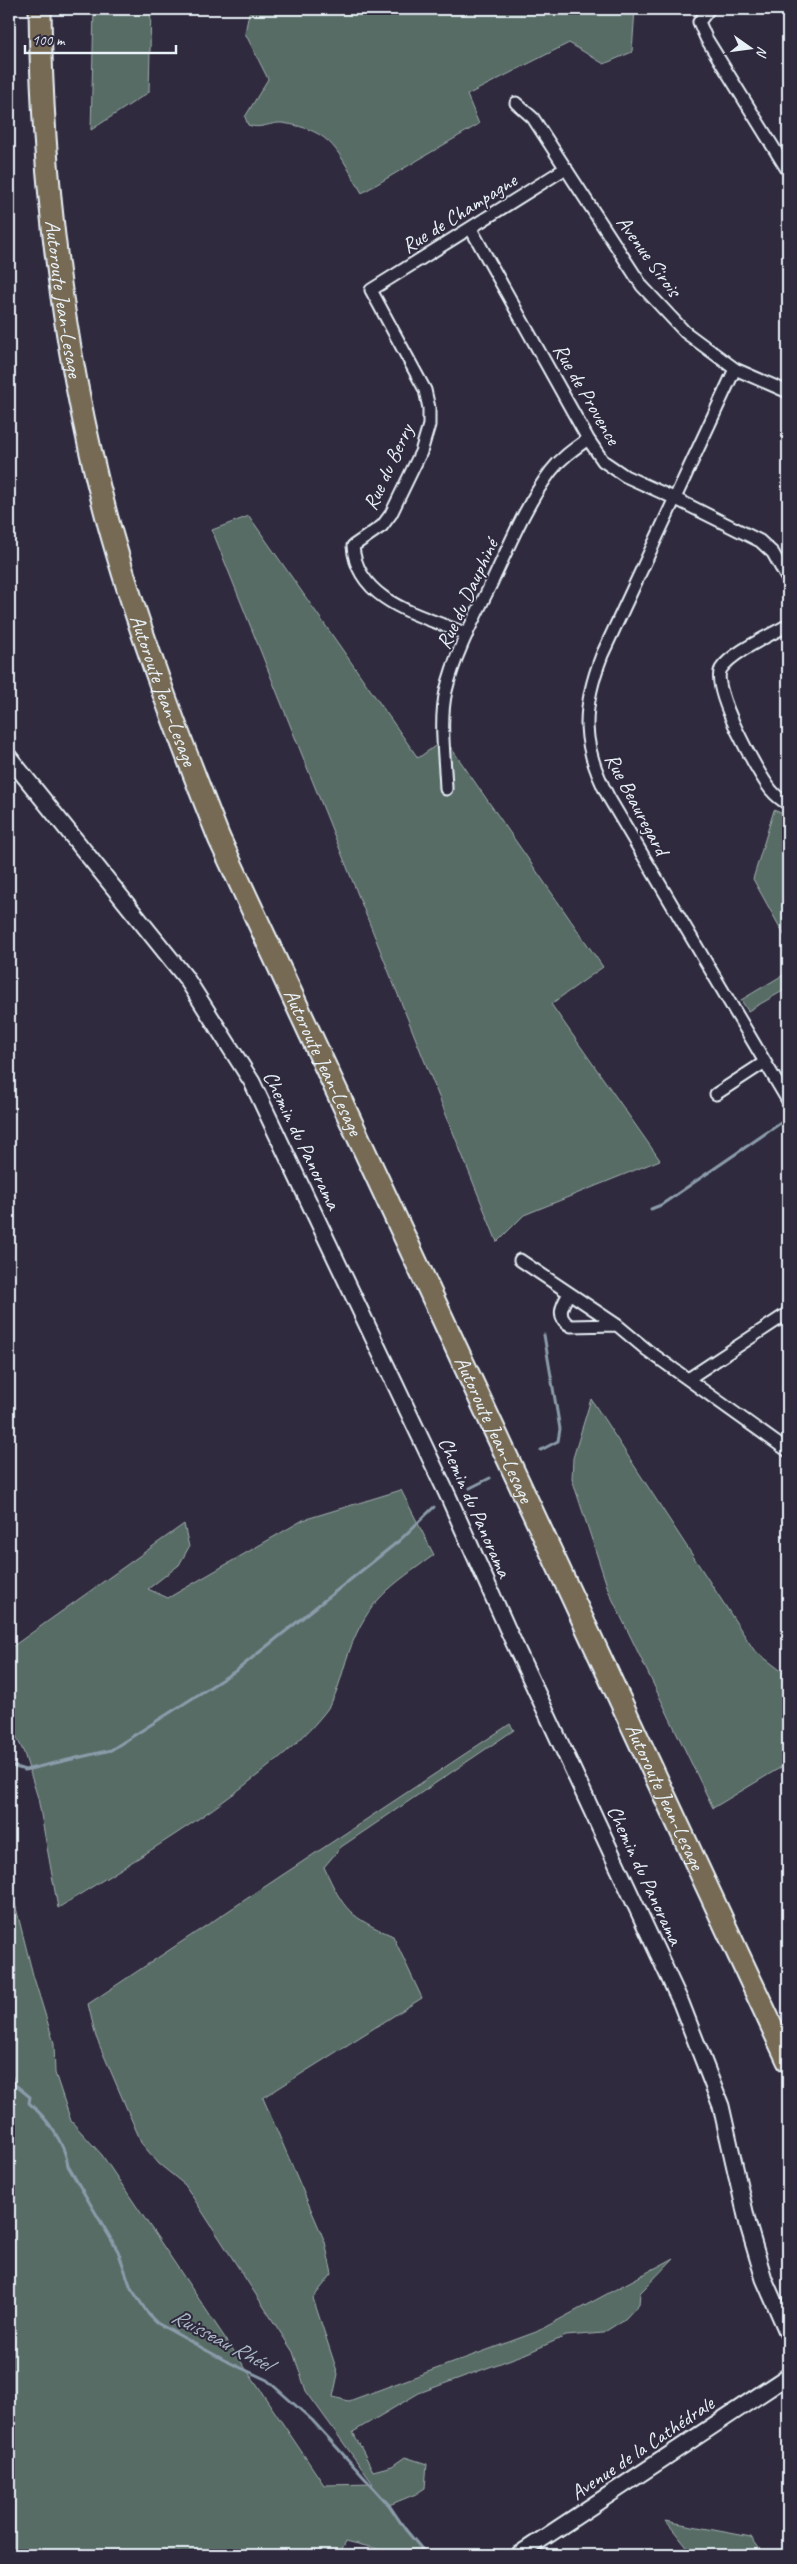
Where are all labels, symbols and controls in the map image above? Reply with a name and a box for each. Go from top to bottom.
scale bar [25,22,176,54]
north arrow [724,22,774,72]
text: 100 m [32,31,66,50]
text: N [752,45,771,60]
street label: Rue de Champagne [397,167,522,259]
street label: Avenue Sirois [611,210,688,303]
street label: Autoroute Jean-Lesage [40,219,88,381]
street label: Rue de Provence [548,339,627,450]
street label: Rue du Berry [357,418,420,514]
street label: Rue du Dauphiné [430,532,505,653]
street label: Autoroute Jean-Lesage [124,612,203,771]
street label: Rue Beauregard [599,749,676,863]
street label: Autoroute Jean-Lesage [278,985,369,1140]
street label: Chemin du Panorama [257,1066,348,1215]
street label: Autoroute Jean-Lesage [449,1352,540,1508]
street label: Chemin du Panorama [432,1433,518,1583]
street label: Autoroute Jean-Lesage [620,1719,711,1875]
street label: Chemin du Panorama [601,1801,689,1951]
water label: Ruisseau Rhéel [167,2302,283,2381]
street label: Avenue de la Cathédrale [565,2390,720,2506]

